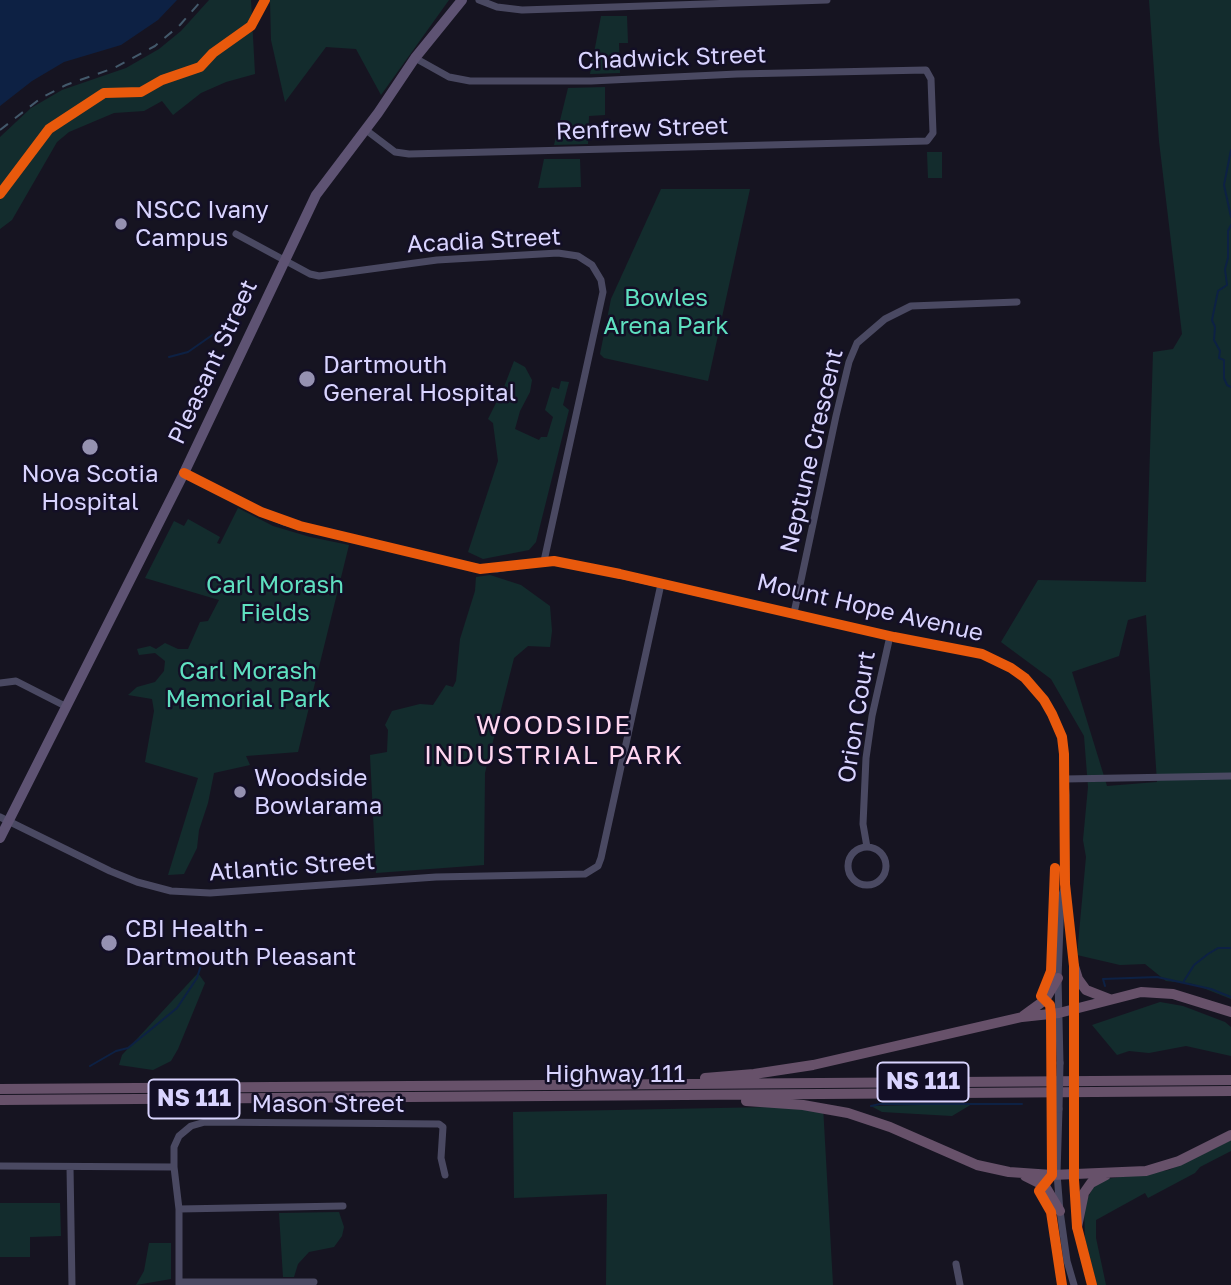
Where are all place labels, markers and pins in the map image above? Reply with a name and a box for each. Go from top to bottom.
place label: NSCC Ivany Campus [135,196,269,252]
marker: NSCC Ivany Campus [113,216,129,232]
place label: Dartmouth General Hospital [323,351,516,407]
marker: Dartmouth General Hospital [297,369,317,389]
marker: Nova Scotia Hospital [80,437,100,457]
place label: Nova Scotia Hospital [22,460,158,516]
place label: Woodside Bowlarama [254,764,382,820]
marker: Woodside Bowlarama [232,784,248,800]
place label: CBI Health - Dartmouth Pleasant [125,915,356,971]
marker: CBI Health - Dartmouth Pleasant [99,933,119,953]

